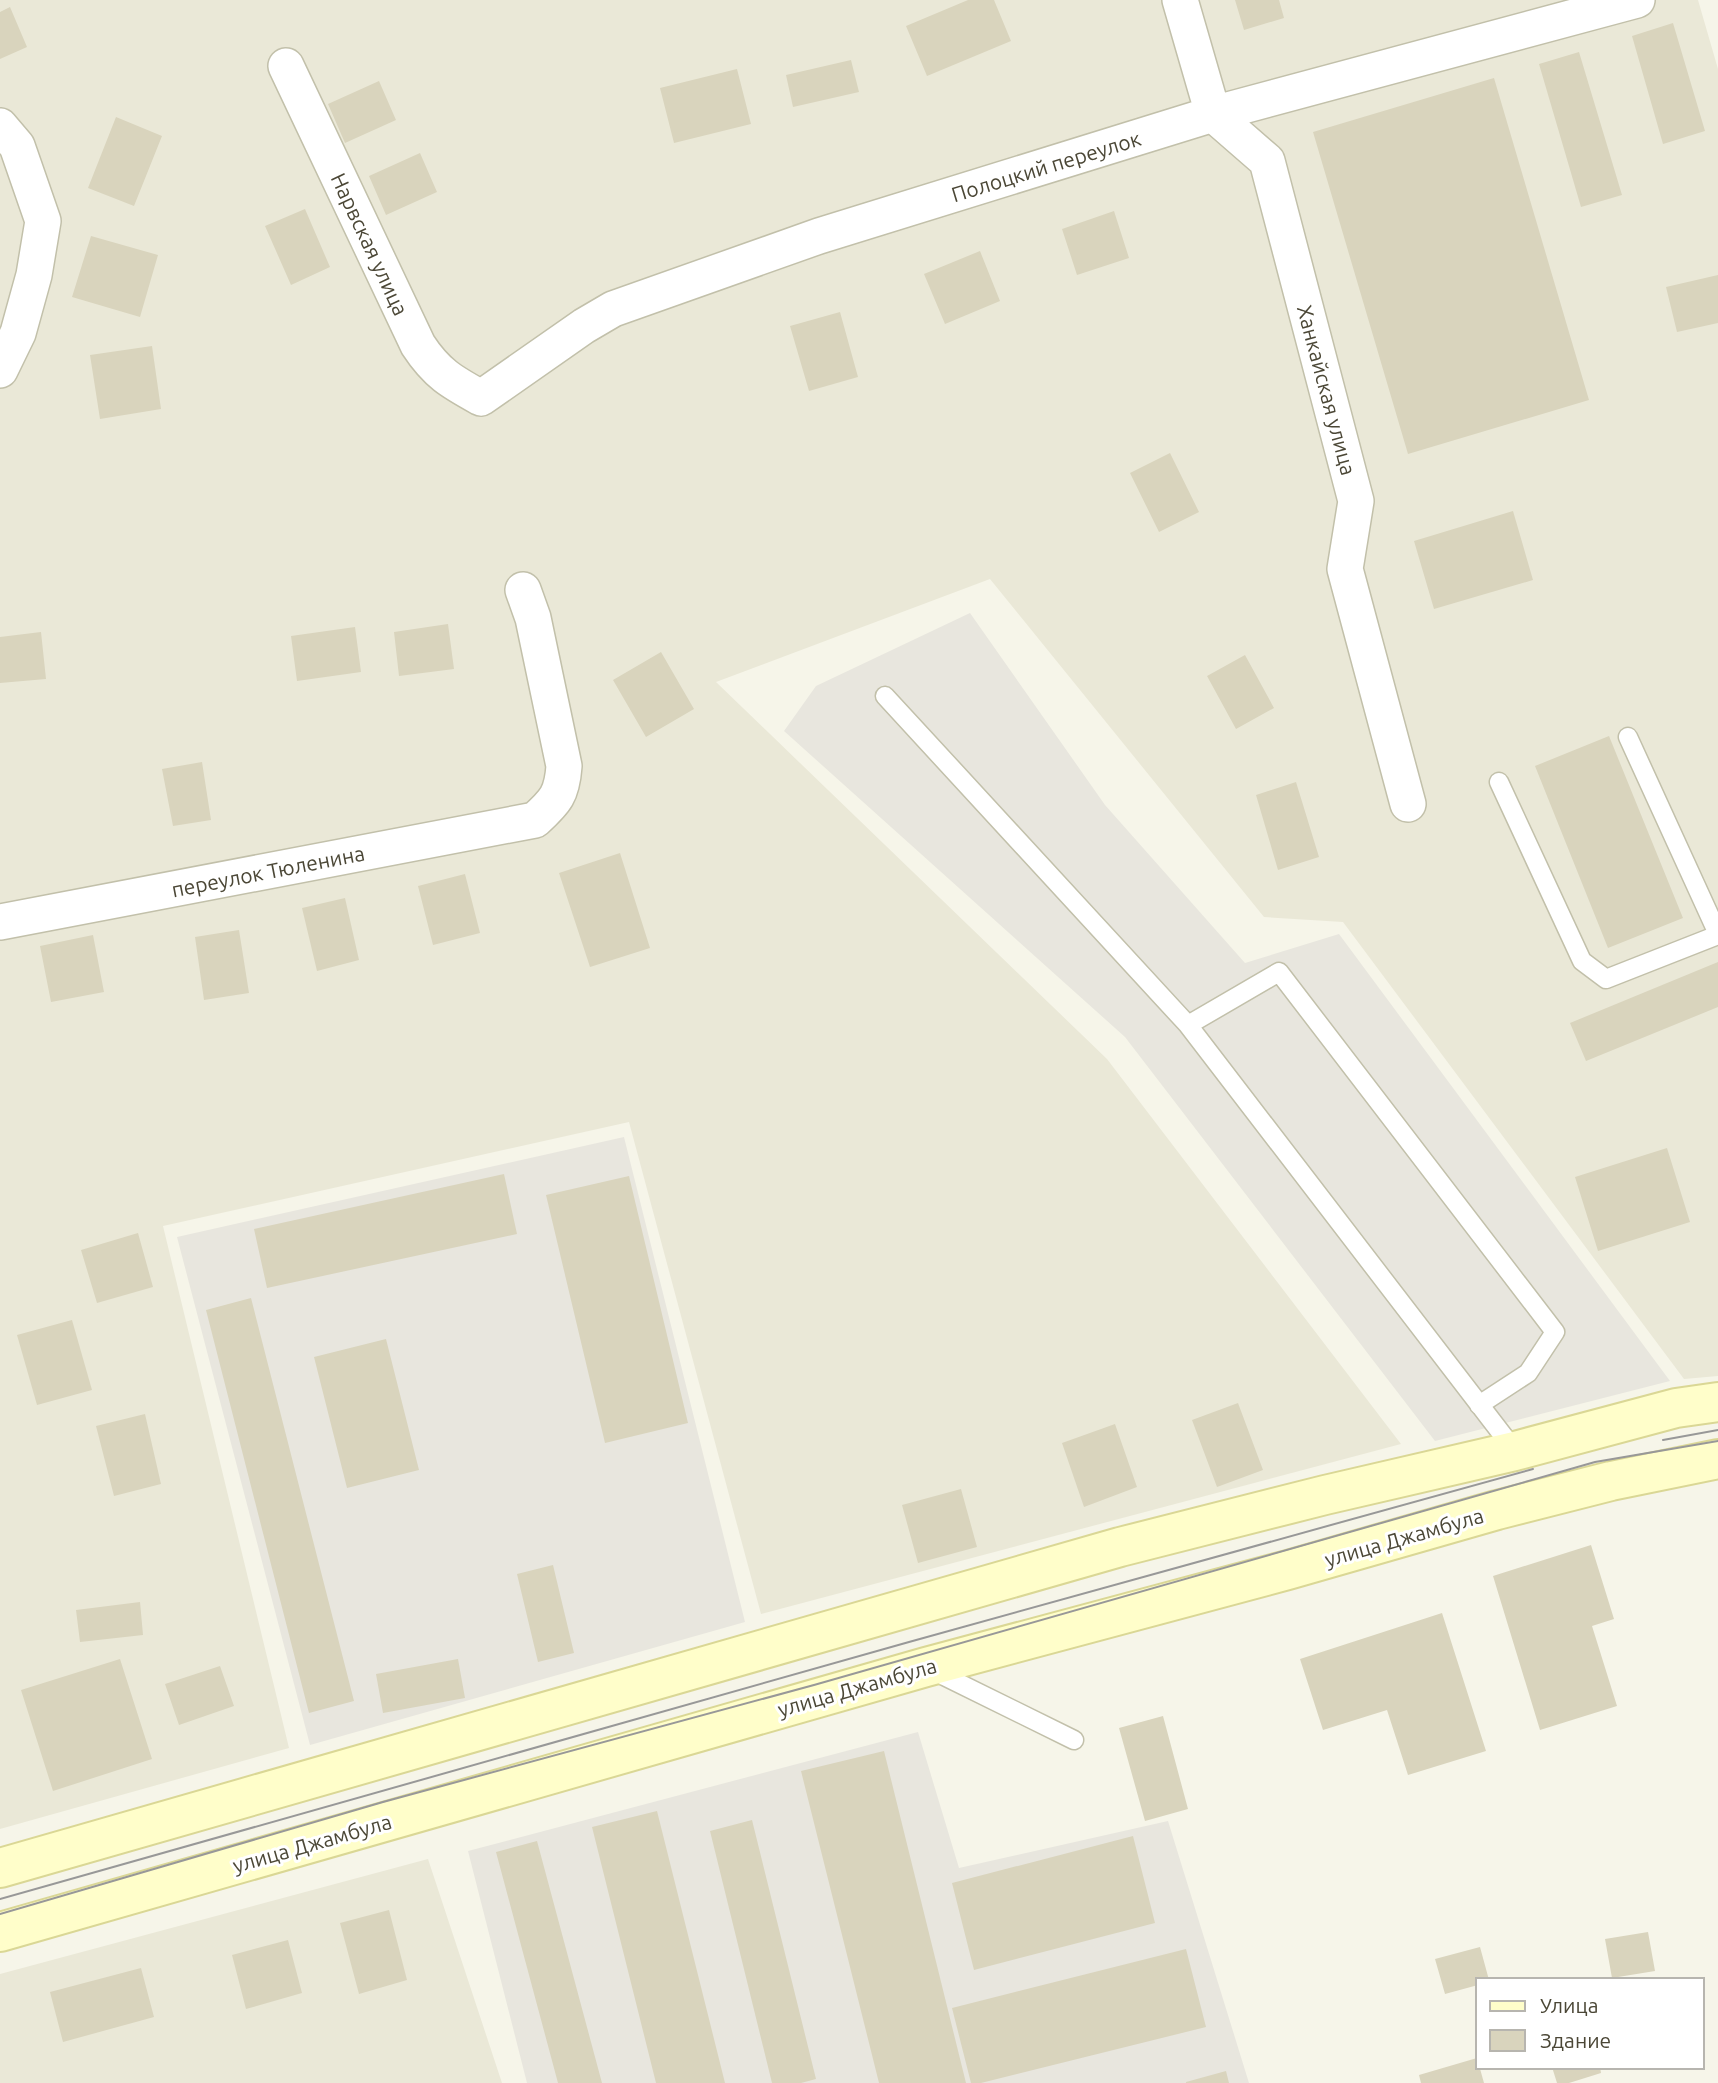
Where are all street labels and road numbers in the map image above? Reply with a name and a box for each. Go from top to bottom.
street label: Полоцкий переулок [948,126,1144,206]
street label: Нарвская улица [327,169,413,319]
street label: Ханкайская улица [1293,302,1361,478]
street label: переулок Тюленина [169,840,367,902]
street label: улица Джамбула [1322,1503,1486,1571]
street label: улица Джамбула [775,1653,939,1721]
street label: улица Джамбула [230,1809,394,1877]

